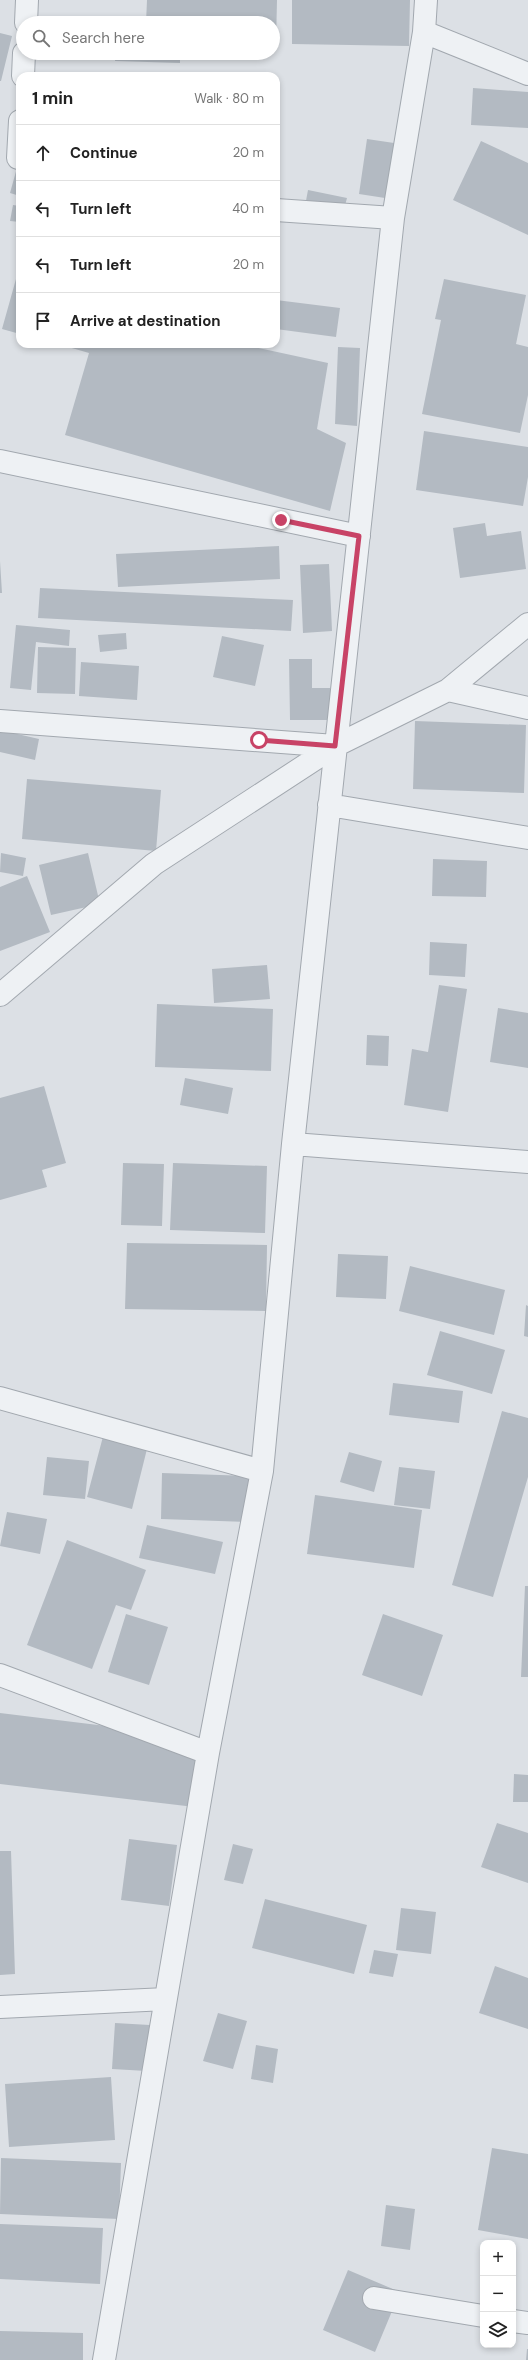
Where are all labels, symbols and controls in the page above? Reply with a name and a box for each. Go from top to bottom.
search box [16,16,280,60]
icon: search [30,27,52,49]
text: Search here [62,28,145,48]
text: 1 min [32,87,73,109]
text: Walk · 80 m [194,90,264,107]
icon: ahead [32,142,54,164]
text: Continue [70,143,138,163]
text: 20 m [233,144,264,161]
icon: left [32,198,54,220]
text: Turn left [70,199,131,219]
text: 40 m [232,200,264,217]
icon: left [32,254,54,276]
text: Turn left [70,255,131,275]
text: 20 m [233,256,264,273]
icon: arrive [32,310,54,332]
text: Arrive at destination [70,311,221,331]
route end [272,511,290,529]
route start [250,731,268,749]
map controls [480,2240,516,2348]
button: + [480,2240,516,2276]
button: − [480,2276,516,2312]
button: layers [480,2312,516,2348]

